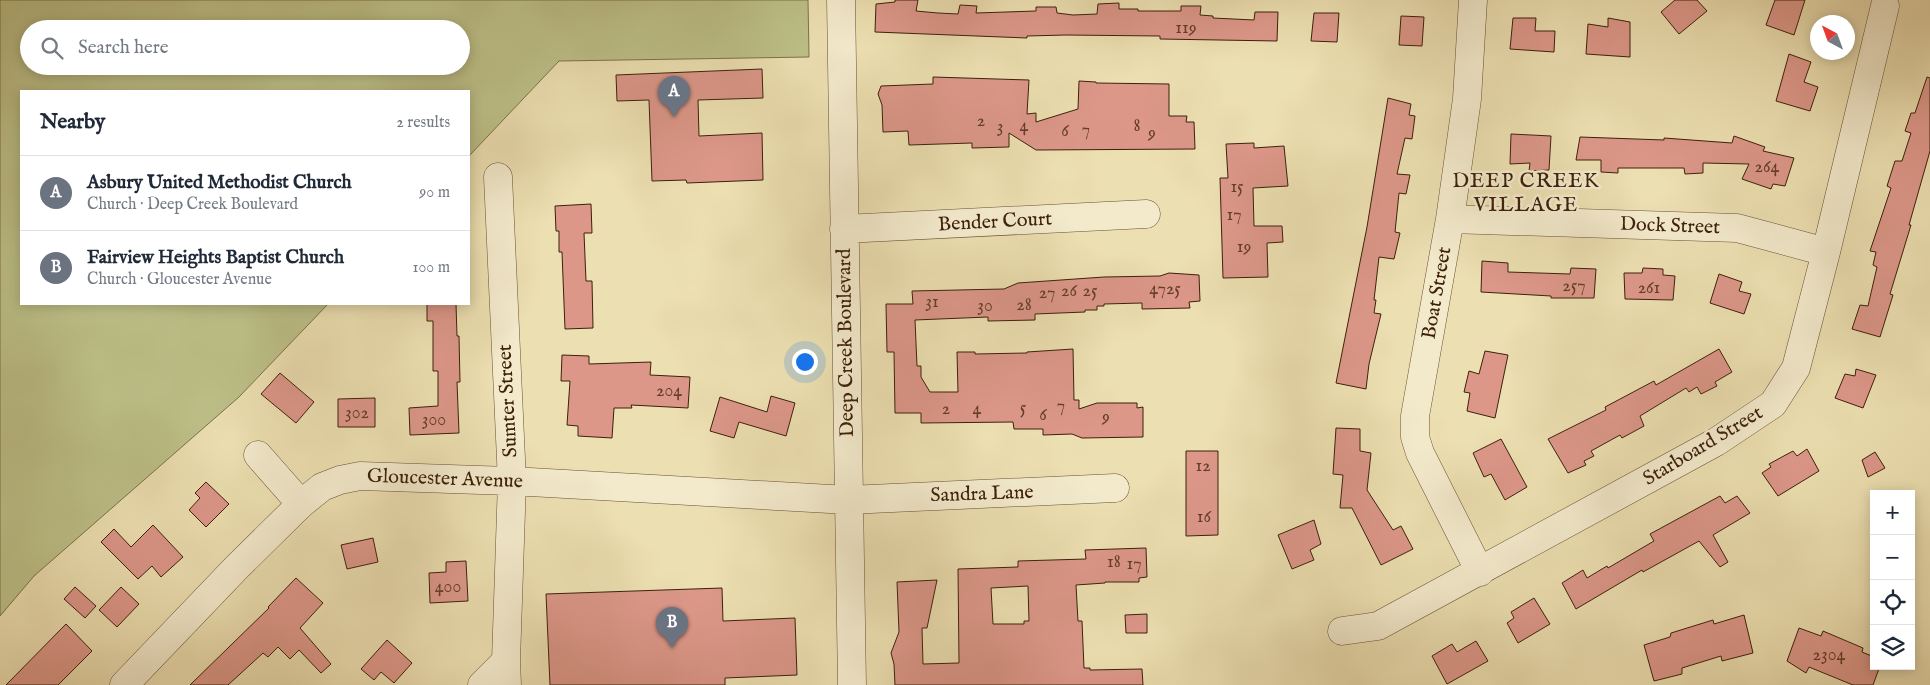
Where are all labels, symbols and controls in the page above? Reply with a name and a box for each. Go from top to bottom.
north arrow [1810,15,1855,60]
house number: 119 [1175,17,1197,40]
search box [20,20,470,75]
icon: search [38,34,66,62]
text: Search here [78,36,169,60]
pin: A [658,76,690,117]
text: Nearby [40,109,105,136]
house number: 2 [977,110,985,133]
text: 2 results [396,113,450,133]
house number: 4 [1020,115,1029,138]
house number: 8 [1133,115,1141,138]
house number: 3 [997,116,1003,139]
house number: 7 [1082,119,1090,142]
house number: 6 [1061,120,1069,143]
house number: 9 [1147,122,1156,145]
house number: 264 [1755,156,1780,179]
district label: DEEP CREEK VILLAGE [1452,168,1600,219]
text: Asbury United Methodist Church [87,171,352,195]
house number: 15 [1230,176,1244,199]
text: A [51,183,61,203]
text: 90 m [419,183,450,203]
text: Church · Deep Creek Boulevard [87,195,298,215]
house number: 17 [1226,204,1242,227]
street label: Bender Court [937,207,1053,237]
street label: Dock Street [1620,212,1721,240]
house number: 19 [1237,236,1251,259]
street label: Boat Street [1417,245,1457,341]
text: Fairview Heights Baptist Church [87,246,344,270]
street label: Deep Creek Boulevard [832,248,860,438]
text: B [51,258,61,278]
text: 100 m [413,258,450,278]
text: Church · Gloucester Avenue [87,270,272,290]
house number: 257 [1562,275,1586,298]
house number: 261 [1638,277,1660,300]
house number: 4725 [1149,278,1181,301]
house number: 26 [1061,280,1077,303]
house number: 25 [1083,280,1098,303]
house number: 27 [1039,282,1055,305]
house number: 31 [925,291,939,314]
house number: 28 [1016,294,1032,317]
house number: 30 [977,295,993,318]
street label: Sumter Street [493,344,523,458]
your location [792,349,818,375]
house number: 204 [656,380,682,403]
house number: 7 [1057,395,1065,418]
house number: 5 [1020,397,1027,420]
house number: 2 [942,398,950,421]
house number: 4 [973,398,982,421]
street label: Starboard Street [1639,400,1768,492]
house number: 302 [345,402,369,425]
house number: 6 [1039,404,1047,427]
house number: 9 [1101,406,1110,429]
house number: 300 [422,409,446,432]
house number: 12 [1195,455,1211,478]
street label: Gloucester Avenue [367,464,523,494]
street label: Sandra Lane [930,480,1034,508]
map controls [1870,490,1915,670]
button: + [1870,490,1915,535]
house number: 16 [1197,506,1212,529]
button: − [1870,535,1915,580]
house number: 18 [1107,551,1121,574]
house number: 17 [1126,553,1142,576]
house number: 400 [435,576,461,599]
button: locate [1870,580,1915,625]
pin: B [656,607,688,648]
button: layers [1870,625,1915,670]
house number: 2304 [1813,644,1846,667]

